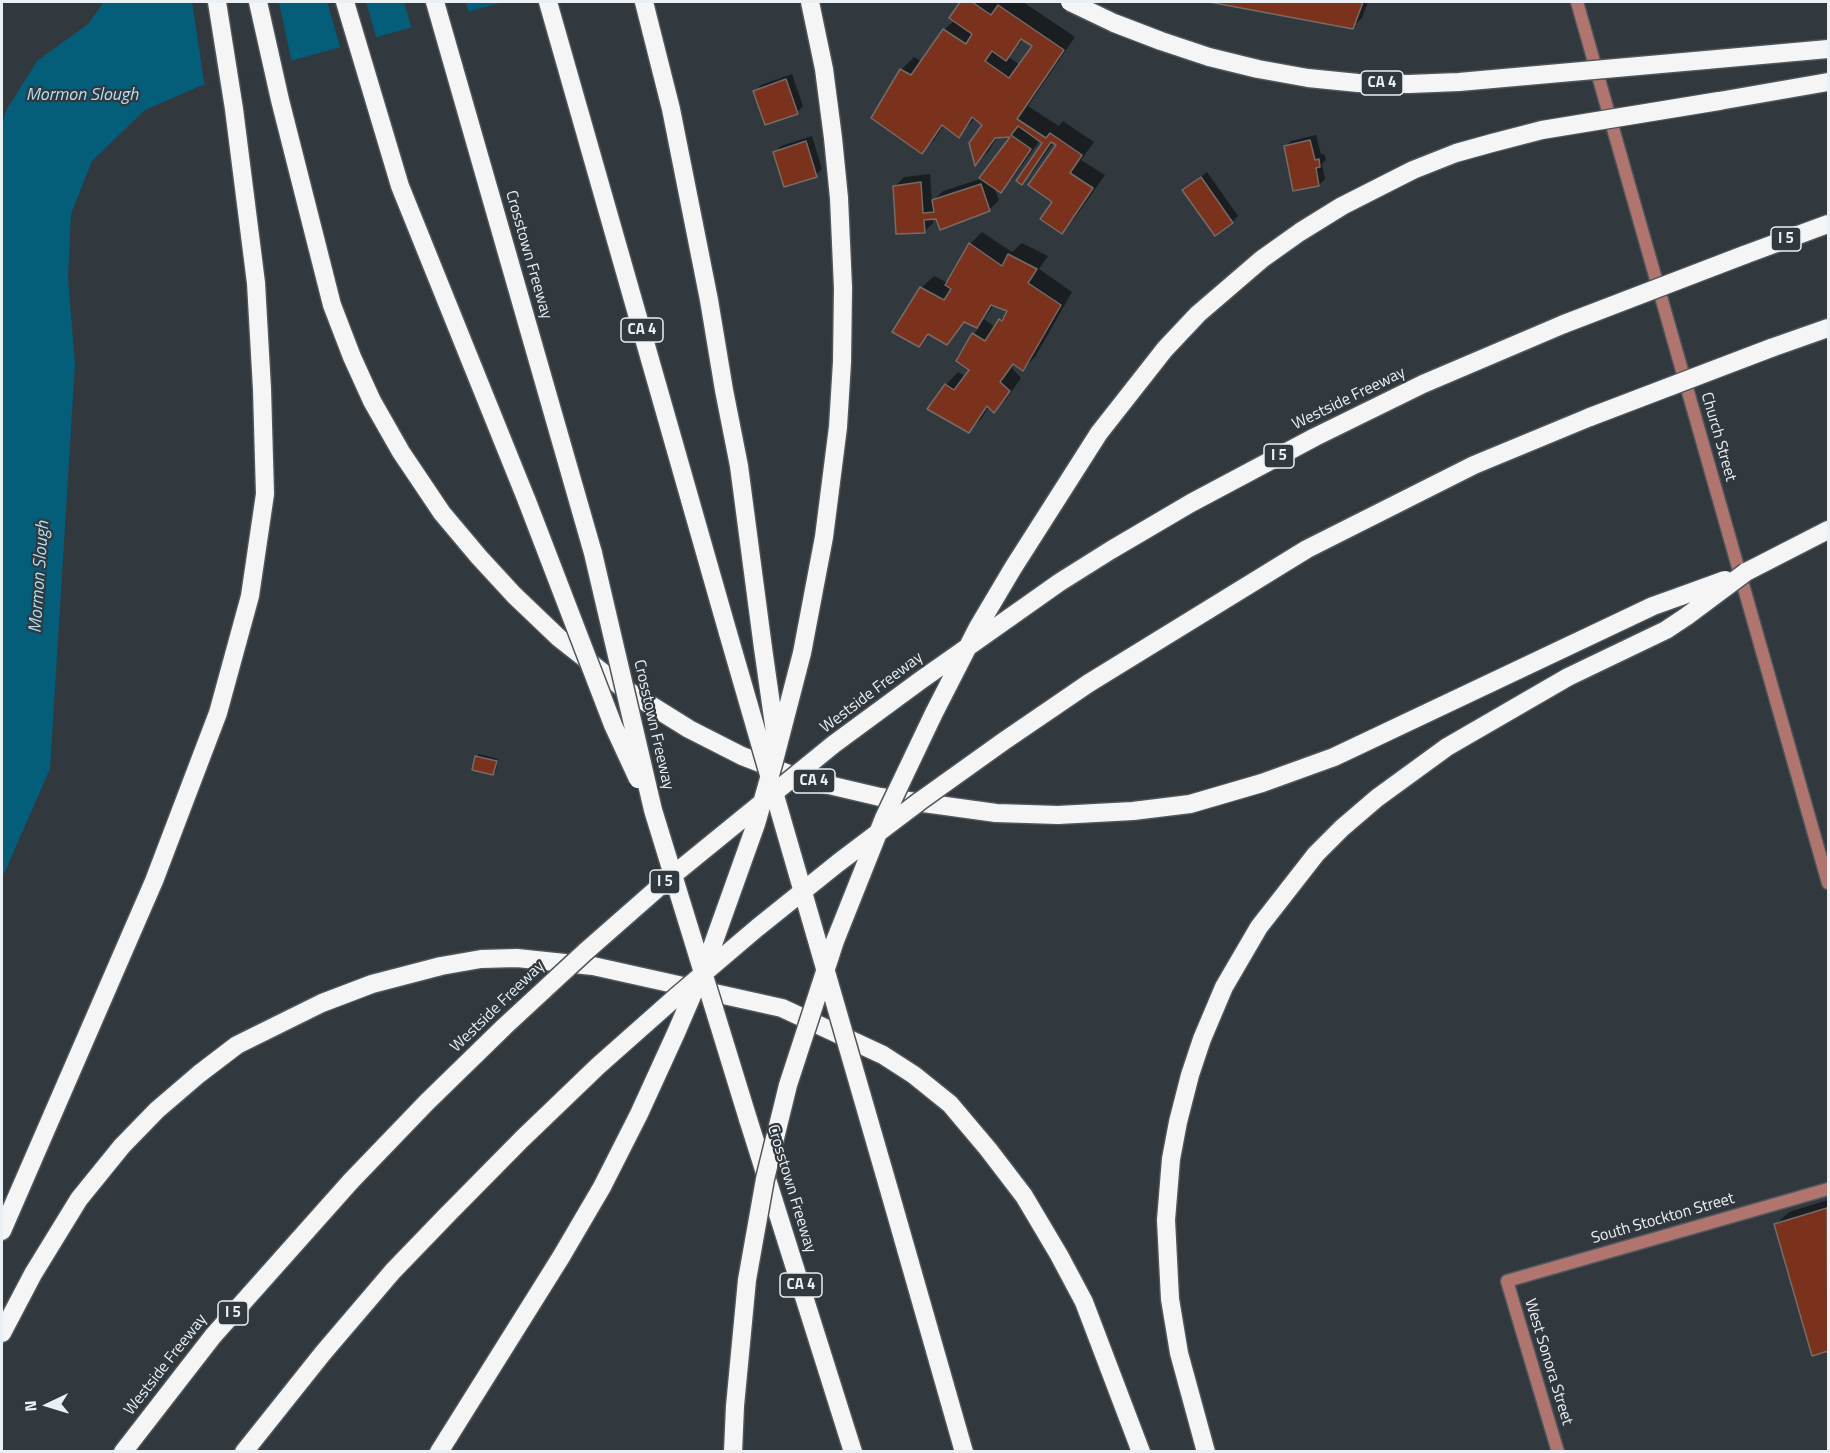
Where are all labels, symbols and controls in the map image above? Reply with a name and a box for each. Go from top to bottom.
road number: CA 4 [1361,71,1403,95]
water label: Mormon Slough [26,85,138,107]
street label: Crosstown Freeway [500,188,556,322]
road number: I 5 [1771,227,1801,251]
road number: CA 4 [621,318,663,342]
street label: Westside Freeway [1289,363,1409,435]
street label: Church Street [1696,390,1740,484]
road number: I 5 [1264,444,1294,468]
water label: Mormon Slough [25,520,55,634]
street label: Westside Freeway [817,648,927,738]
street label: Crosstown Freeway [629,658,677,792]
road number: CA 4 [793,769,835,793]
road number: I 5 [650,870,680,894]
street label: Westside Freeway [447,957,549,1057]
street label: Crosstown Freeway [762,1123,820,1255]
street label: South Stockton Street [1589,1189,1737,1249]
road number: CA 4 [780,1273,822,1297]
street label: West Sonora Street [1520,1297,1576,1427]
road number: I 5 [218,1301,248,1325]
street label: Westside Freeway [120,1311,212,1419]
north arrow [18,1375,78,1435]
text: N [18,1400,42,1413]

